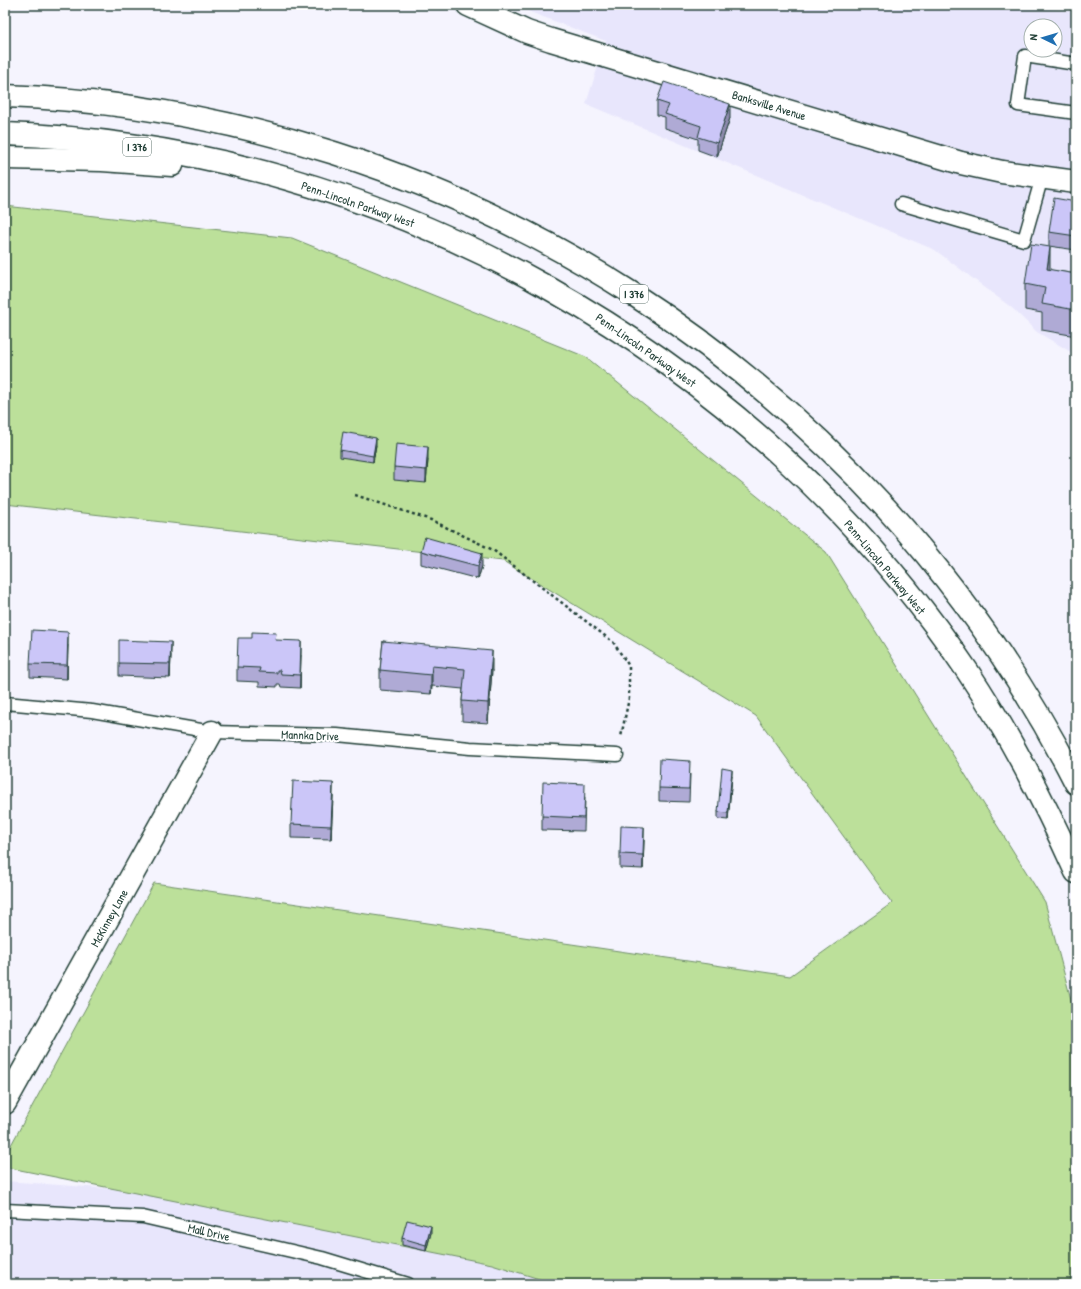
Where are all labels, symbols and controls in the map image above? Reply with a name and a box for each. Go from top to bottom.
north arrow [1023,18,1063,58]
text: N [1026,33,1040,41]
street label: Banksville Avenue [730,86,808,124]
road number: I 376 [123,138,151,156]
street label: Penn-Lincoln Parkway West [299,177,418,232]
road number: I 376 [620,285,648,303]
street label: Penn-Lincoln Parkway West [592,309,700,392]
street label: Penn-Lincoln Parkway West [840,516,930,619]
street label: Mannka Drive [281,725,339,745]
street label: McKinney Lane [86,886,132,950]
street label: Mall Drive [186,1219,232,1245]

